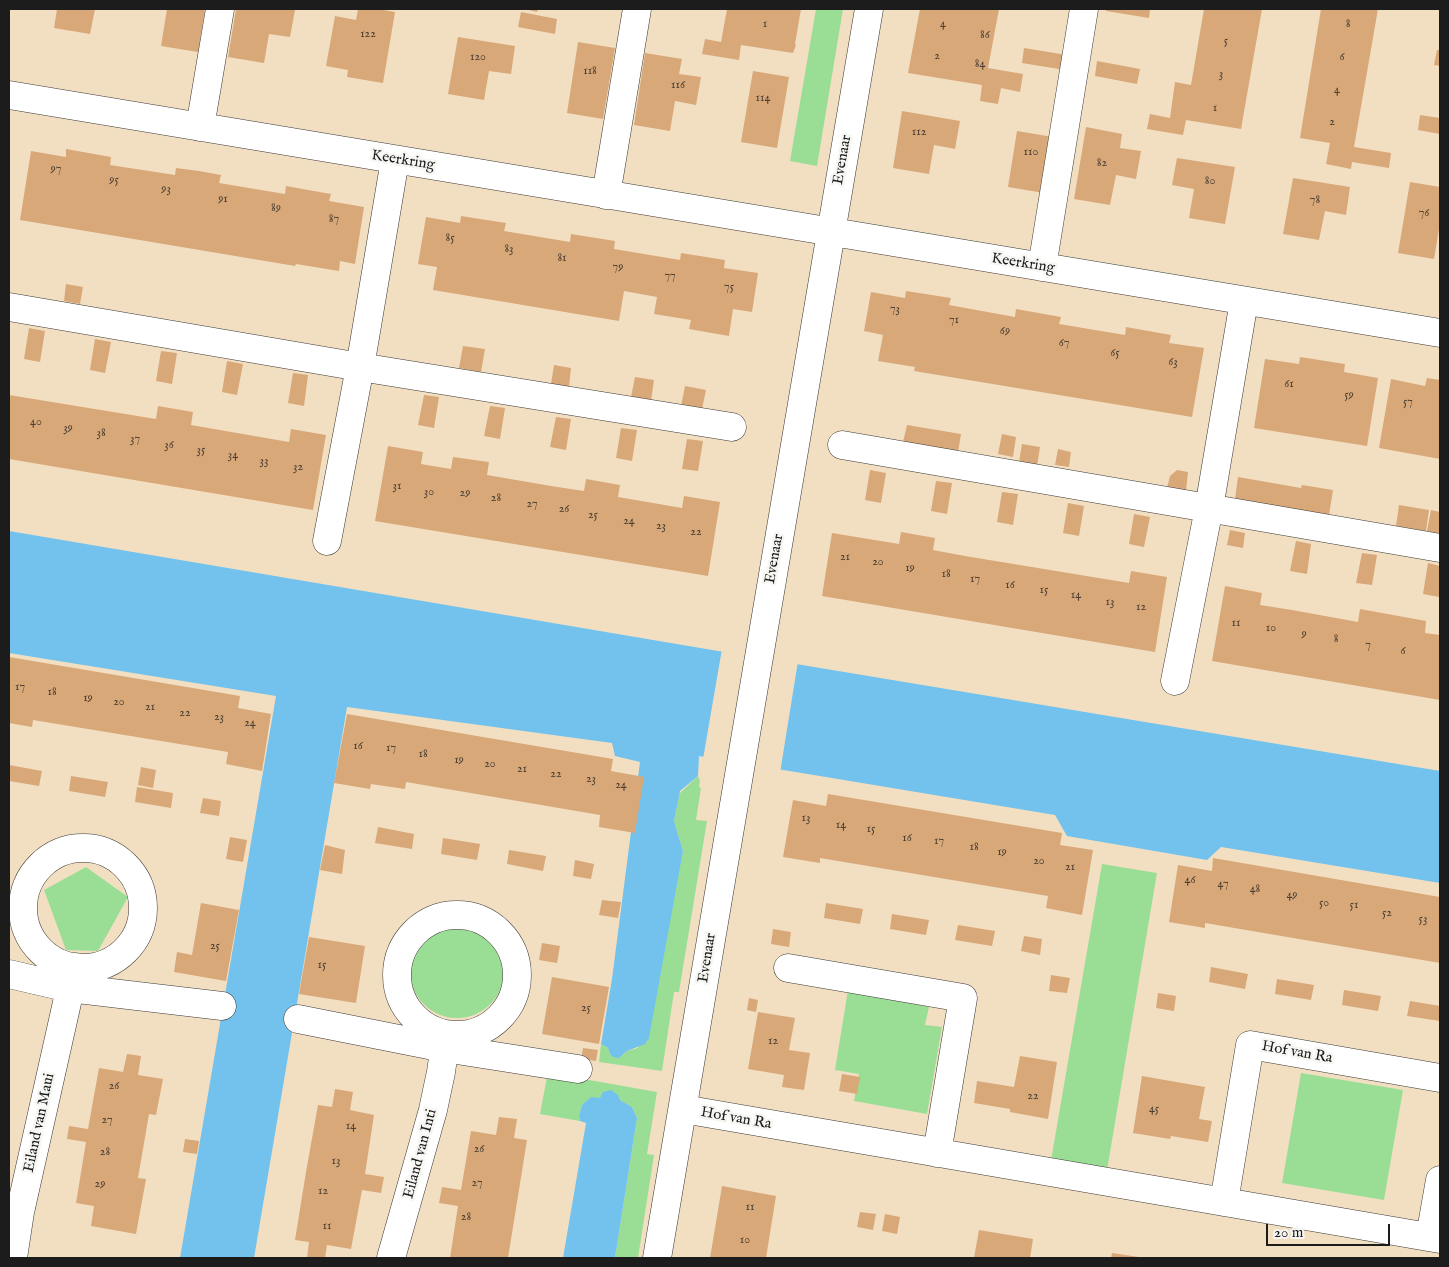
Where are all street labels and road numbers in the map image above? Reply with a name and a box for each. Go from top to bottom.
street label: Evenaar [830,134,856,186]
street label: Keerkring [370,147,436,175]
street label: Keerkring [990,250,1056,278]
street label: Evenaar [762,533,788,585]
street label: Evenaar [695,932,721,984]
street label: Hof van Ra [1260,1038,1334,1068]
street label: Eiland van Maui [21,1072,59,1174]
street label: Hof van Ra [699,1104,773,1134]
street label: Eiland van Inti [400,1107,442,1201]

